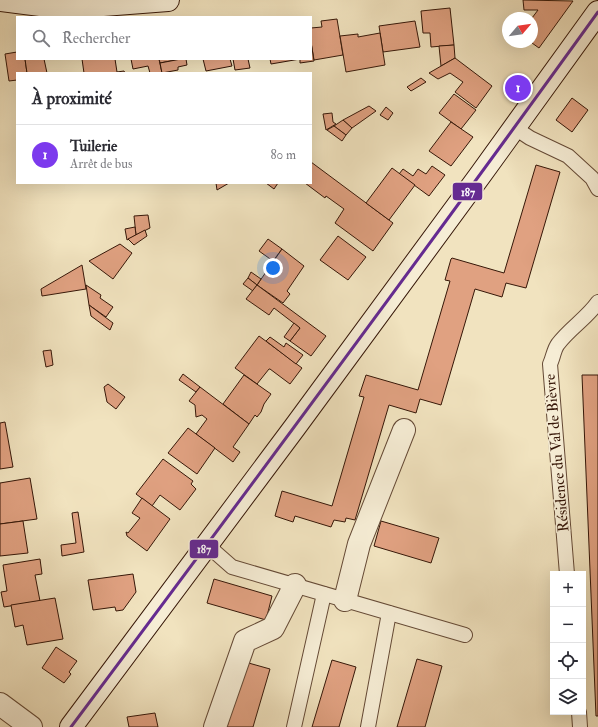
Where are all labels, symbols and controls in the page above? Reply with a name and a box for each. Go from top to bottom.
north arrow [502,12,538,48]
search box [16,16,312,60]
icon: search [30,27,52,49]
text: Rechercher [62,29,130,48]
pin: 1 [505,73,531,103]
text: À proximité [32,88,112,109]
text: Tuilerie [70,137,117,156]
text: 1 [43,147,47,163]
text: 80 m [270,147,296,163]
text: Arrêt de bus [70,156,132,172]
line badge: 187 [452,182,483,201]
text: 187 [461,186,476,199]
your location [263,258,283,278]
street label: Résidence du Val de Bièvre [541,373,573,533]
line badge: 187 [189,539,219,559]
text: 187 [197,543,212,556]
map controls [550,571,586,715]
button: + [550,571,586,607]
button: − [550,607,586,643]
button: locate [550,643,586,679]
button: layers [550,679,586,715]

